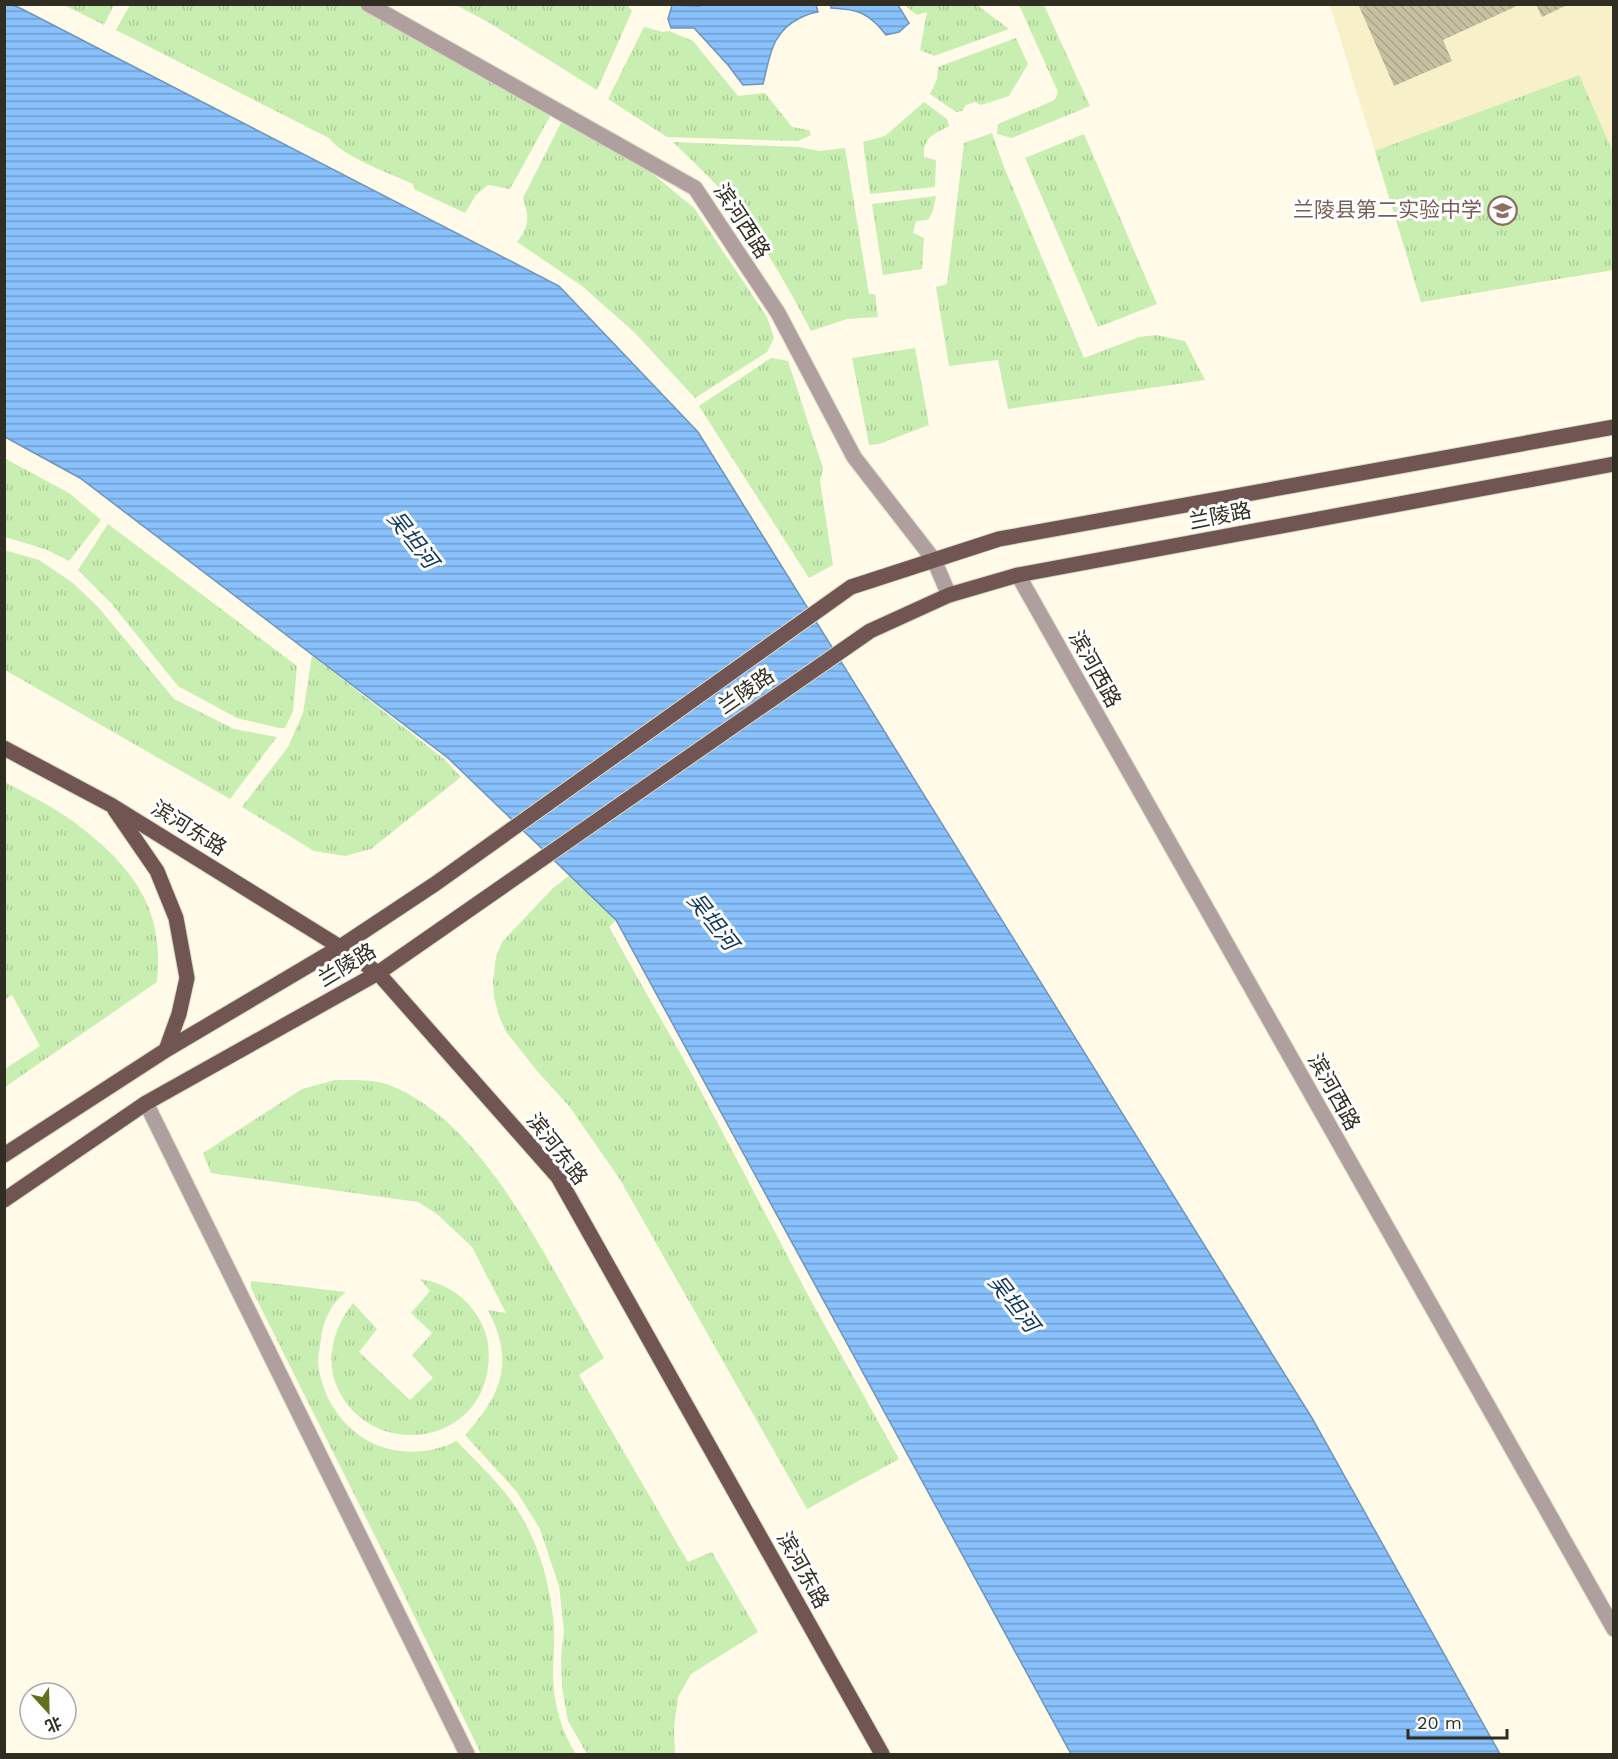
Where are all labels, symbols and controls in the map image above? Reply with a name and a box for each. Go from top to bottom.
street label: 滨河西路 [709,179,776,263]
school or university icon: 兰陵县第二实验中学 [1487,194,1519,226]
place label: 兰陵县第二实验中学 [1293,197,1482,222]
street label: 兰陵路 [1187,497,1253,534]
water label: 吴坦河 [382,506,445,576]
street label: 滨河西路 [1064,626,1127,712]
street label: 兰陵路 [713,662,779,719]
street label: 滨河东路 [147,795,232,860]
water label: 吴坦河 [682,888,745,958]
street label: 兰陵路 [313,938,380,992]
street label: 滨河西路 [1303,1049,1366,1135]
street label: 滨河东路 [522,1108,593,1189]
water label: 吴坦河 [983,1270,1046,1340]
street label: 滨河东路 [772,1527,835,1613]
north arrow [18,1681,78,1741]
scale bar [1408,1702,1507,1740]
text: 20 m [1417,1712,1462,1733]
text: 北 [42,1713,64,1736]

